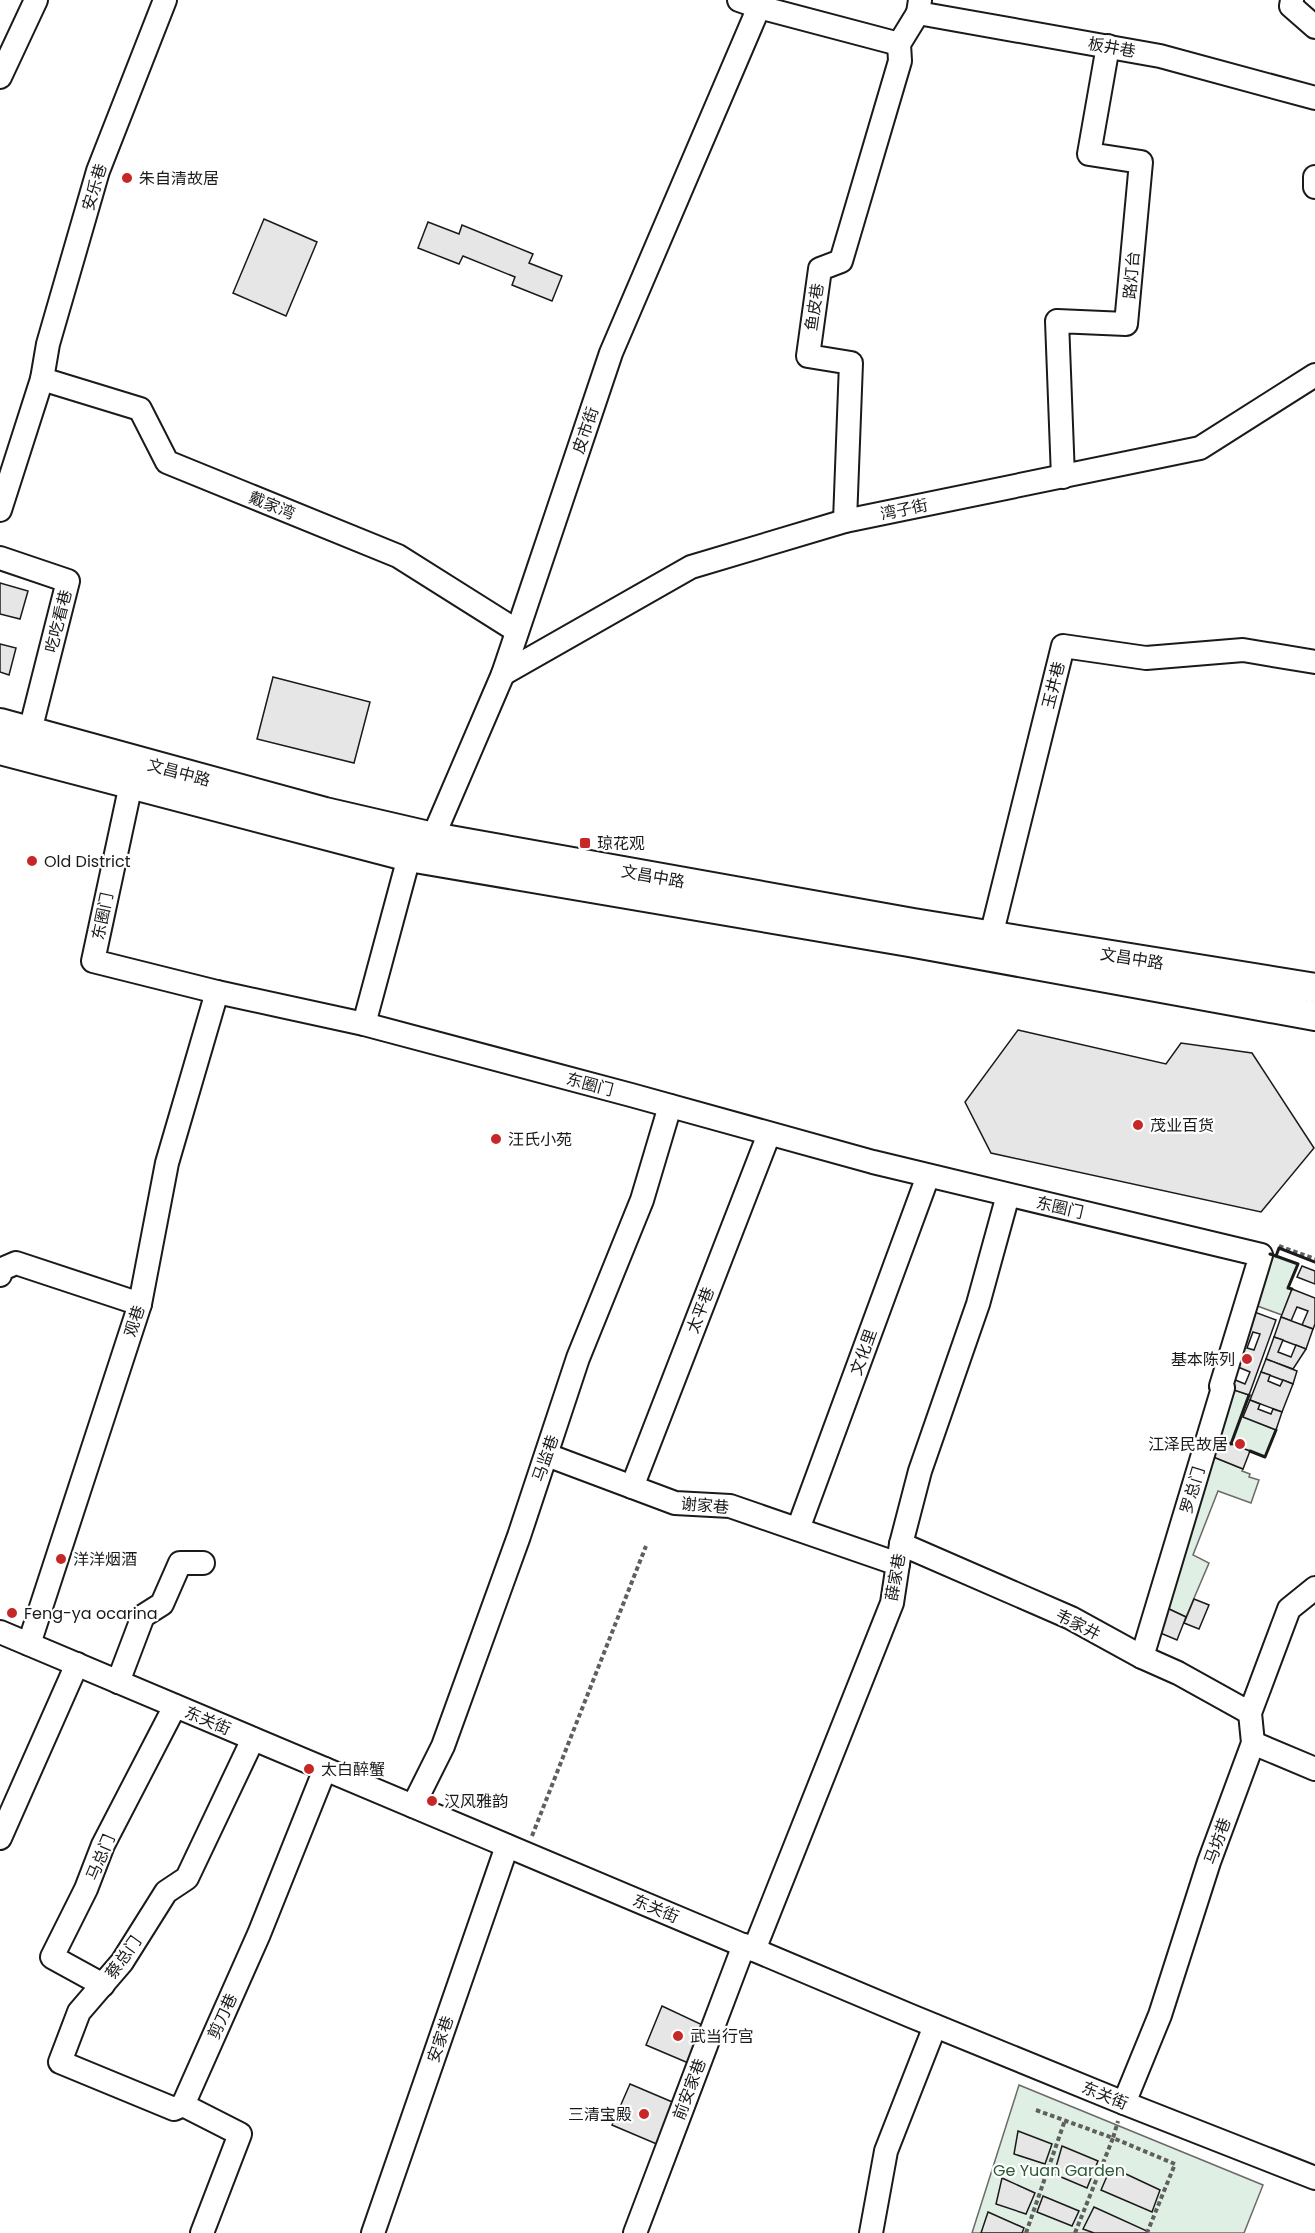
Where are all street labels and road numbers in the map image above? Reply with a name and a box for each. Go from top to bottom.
street label: 板井巷 [1086,32,1138,63]
street label: 安乐巷 [76,161,112,213]
street label: 路灯台 [1118,250,1145,300]
street label: 鱼皮巷 [800,282,829,332]
street label: 皮市街 [567,404,604,457]
street label: 戴家湾 [245,486,298,525]
street label: 湾子街 [878,493,930,526]
street label: 吃吃看巷 [40,587,77,655]
street label: 玉井巷 [1037,659,1070,711]
street label: 文昌中路 [145,753,213,792]
street label: 文昌中路 [619,860,686,893]
street label: 东圈门 [86,890,119,942]
street label: 文昌中路 [1099,942,1165,975]
street label: 东圈门 [564,1067,616,1102]
street label: 东圈门 [1034,1191,1086,1224]
street label: 太平巷 [681,1284,720,1337]
street label: 观巷 [119,1302,150,1340]
street label: 文化里 [844,1326,882,1379]
street label: 马监巷 [527,1432,564,1485]
street label: 罗总门 [1174,1464,1210,1516]
street label: 谢家巷 [680,1492,730,1519]
street label: 薛家巷 [880,1551,911,1603]
street label: 韦家井 [1051,1603,1104,1646]
street label: 东关街 [181,1700,234,1740]
street label: 马坊巷 [1198,1815,1236,1868]
street label: 马总门 [80,1831,120,1884]
street label: 东关街 [629,1888,682,1928]
street label: 蔡总门 [100,1931,147,1983]
street label: 剪刀巷 [202,1990,243,2043]
street label: 安家巷 [422,2013,459,2066]
street label: 前安家巷 [667,2055,712,2123]
street label: 东关街 [1078,2076,1131,2115]

